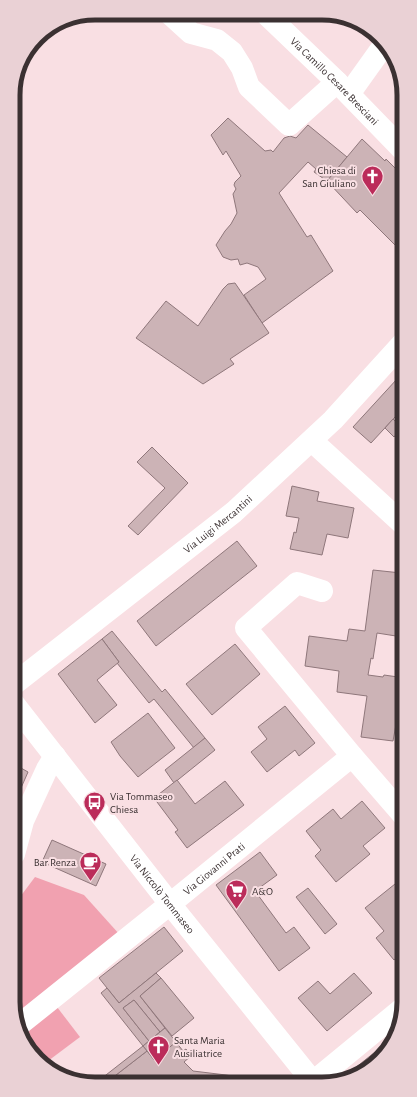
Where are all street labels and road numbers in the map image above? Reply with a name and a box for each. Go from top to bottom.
street label: Via Camillo Cesare Bresciani [288,35,381,127]
street label: Via Luigi Mercantini [181,493,254,555]
street label: Via Giovanni Prati [181,840,247,897]
street label: Via Niccolò Tommaseo [128,852,197,935]

